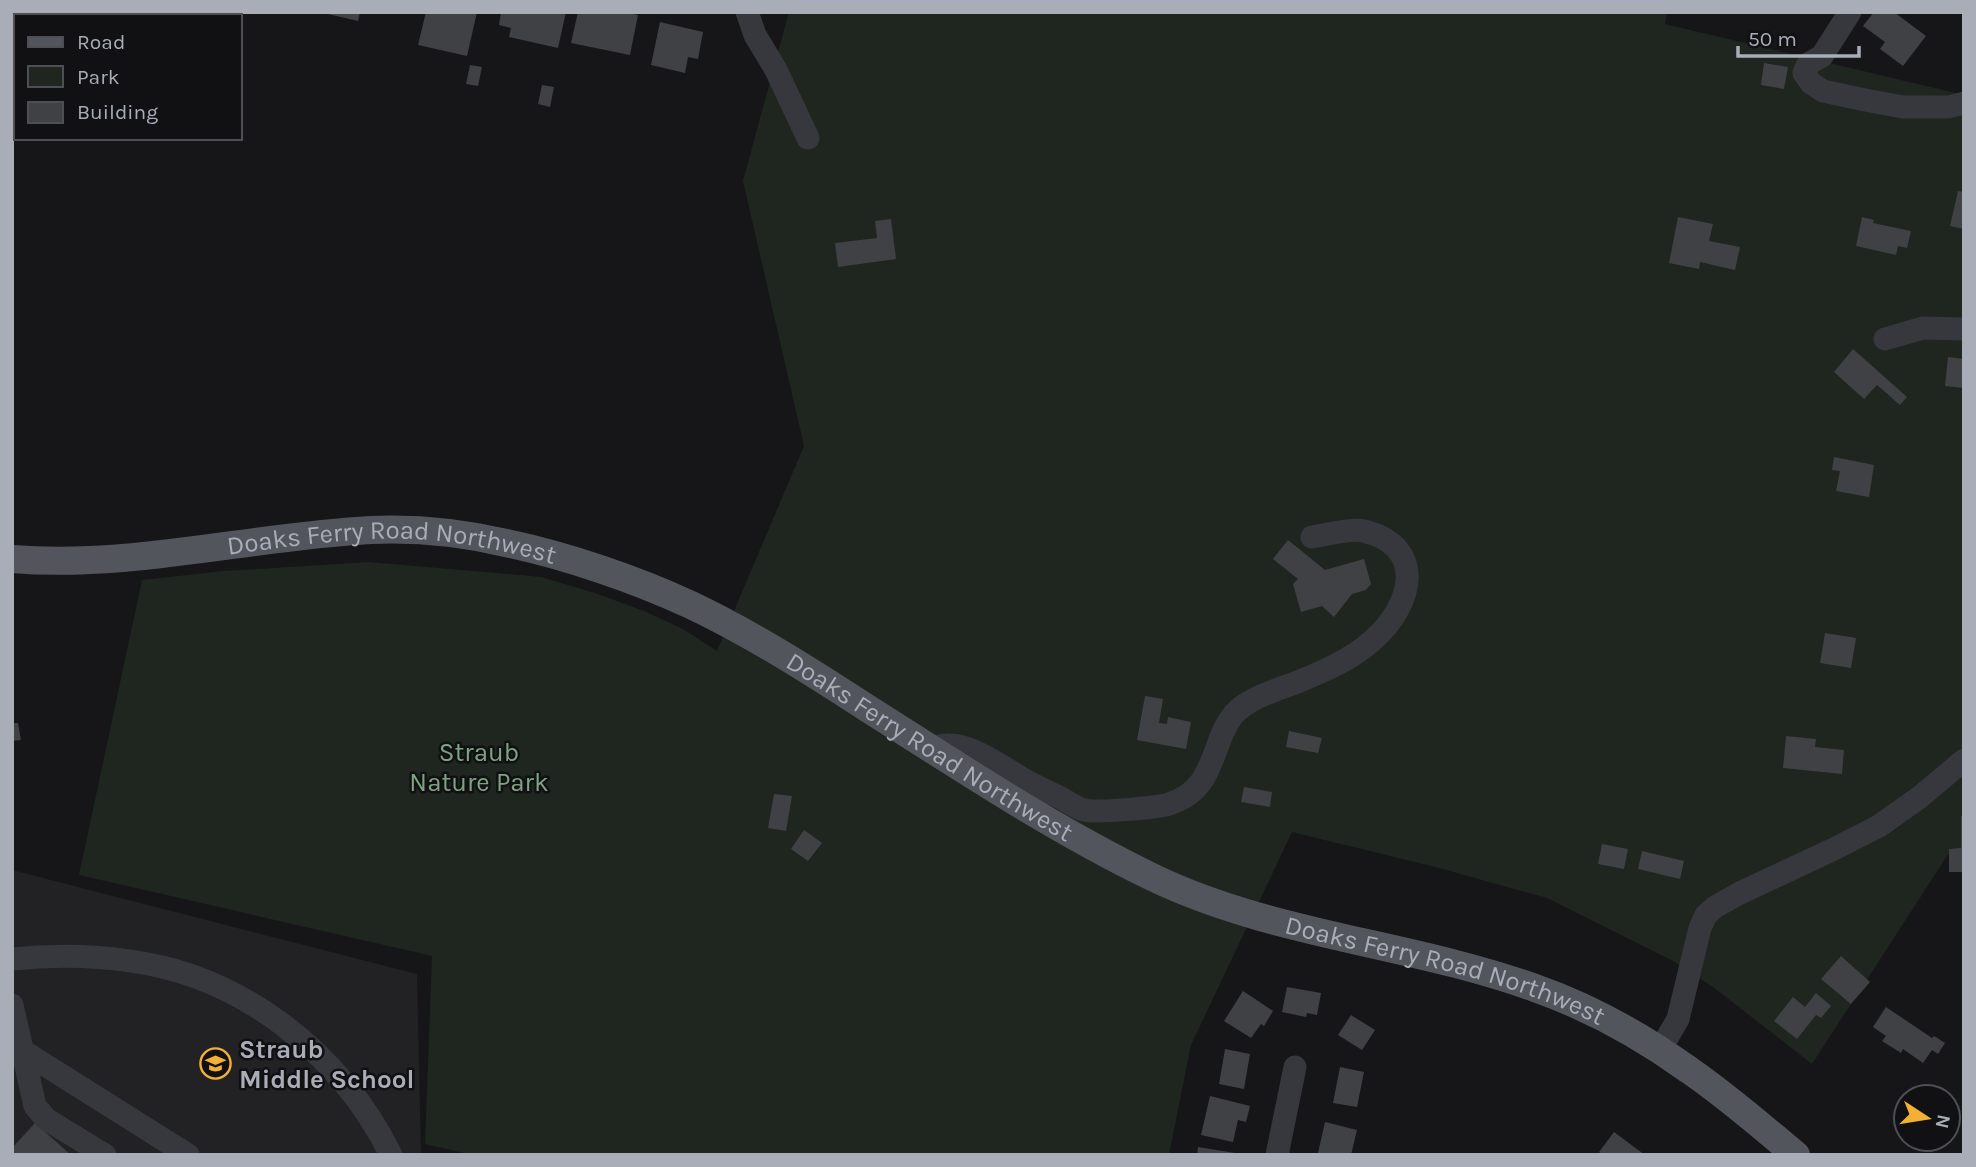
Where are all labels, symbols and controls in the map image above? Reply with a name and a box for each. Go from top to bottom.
legend [14,14,242,140]
scale bar [1738,14,1859,58]
text: 50 m [1748,27,1797,51]
text: Road [77,30,125,54]
text: Park [77,65,120,89]
text: Building [77,100,158,124]
street label: Doaks Ferry Road Northwest [225,515,560,571]
street label: Doaks Ferry Road Northwest [781,646,1079,848]
park label: Straub Nature Park [409,737,549,798]
street label: Doaks Ferry Road Northwest [1282,909,1611,1032]
place label: Straub Middle School [239,1034,414,1095]
school or university icon: Straub Middle School [199,1047,233,1081]
north arrow [1892,1083,1962,1153]
text: N [1930,1112,1955,1130]

